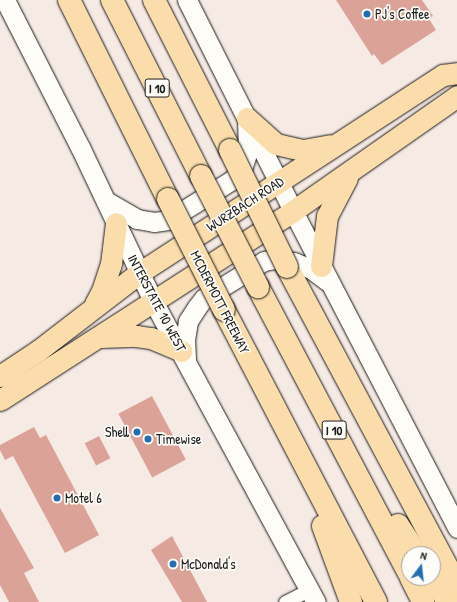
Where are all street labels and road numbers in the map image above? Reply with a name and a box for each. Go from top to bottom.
road number: I 10 [144,77,170,99]
street label: WURZBACH ROAD [203,173,287,235]
street label: MCDERMOTT FREEWAY [187,248,253,356]
street label: INTERSTATE 10 WEST [124,251,190,355]
road number: I 10 [321,419,347,441]

